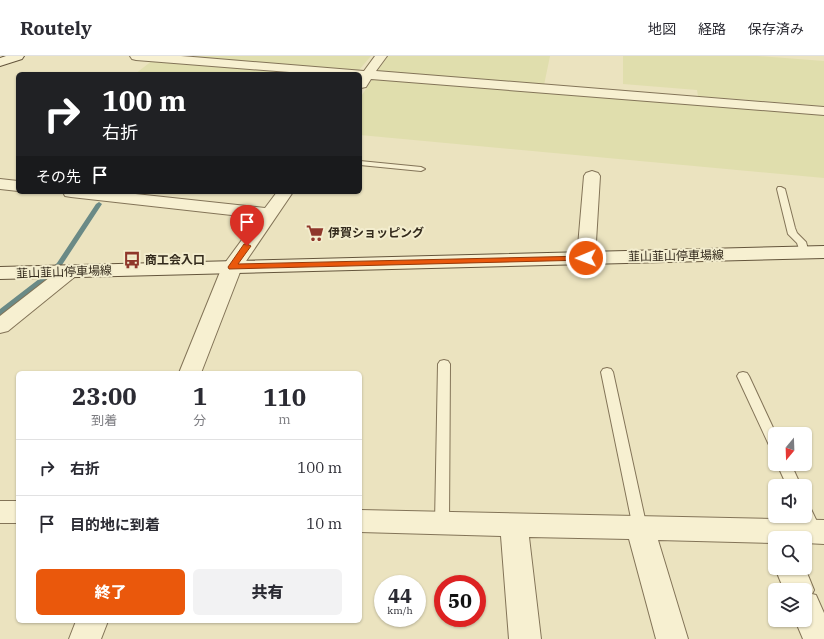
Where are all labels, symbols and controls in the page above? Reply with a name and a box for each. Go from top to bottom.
text: Routely [20,16,92,40]
text: 地図 [648,20,676,38]
text: 経路 [698,20,726,38]
text: 保存済み [748,20,804,38]
text: 100 m [102,82,186,119]
icon: right [36,88,88,140]
text: 右折 [102,121,138,144]
icon: arrive [89,164,111,186]
text: その先 [36,167,81,186]
pin [230,205,264,246]
icon: arrive [236,211,258,233]
supermarket icon: 伊賀ショッピング [305,223,325,243]
place label: 伊賀ショッピング [328,225,424,240]
position arrow [565,237,607,279]
street label: 韮山韮山停車場線 [628,247,724,264]
bus stop icon: 商工会入口 [122,250,142,270]
place label: 商工会入口 [145,252,205,267]
street label: 韮山韮山停車場線 [16,262,112,281]
text: 23:00 [72,380,137,412]
text: 1 [193,380,207,412]
text: 110 [263,381,306,413]
text: m [278,411,291,428]
text: 到着 [91,412,117,429]
text: 分 [193,412,206,429]
north arrow [768,427,812,471]
map controls [768,427,812,627]
icon: right [36,457,58,479]
text: 100 m [297,458,342,477]
text: 右折 [70,459,100,478]
button: sound [768,479,812,523]
icon: arrive [36,513,58,535]
text: 10 m [306,514,342,533]
text: 目的地に到着 [70,515,160,534]
button: search [768,531,812,575]
button: 終了 [36,569,185,615]
button: 共有 [193,569,342,615]
speed limit sign: 50 [434,575,486,627]
text: 44 [388,582,412,609]
button: layers [768,583,812,627]
text: km/h [387,604,413,617]

